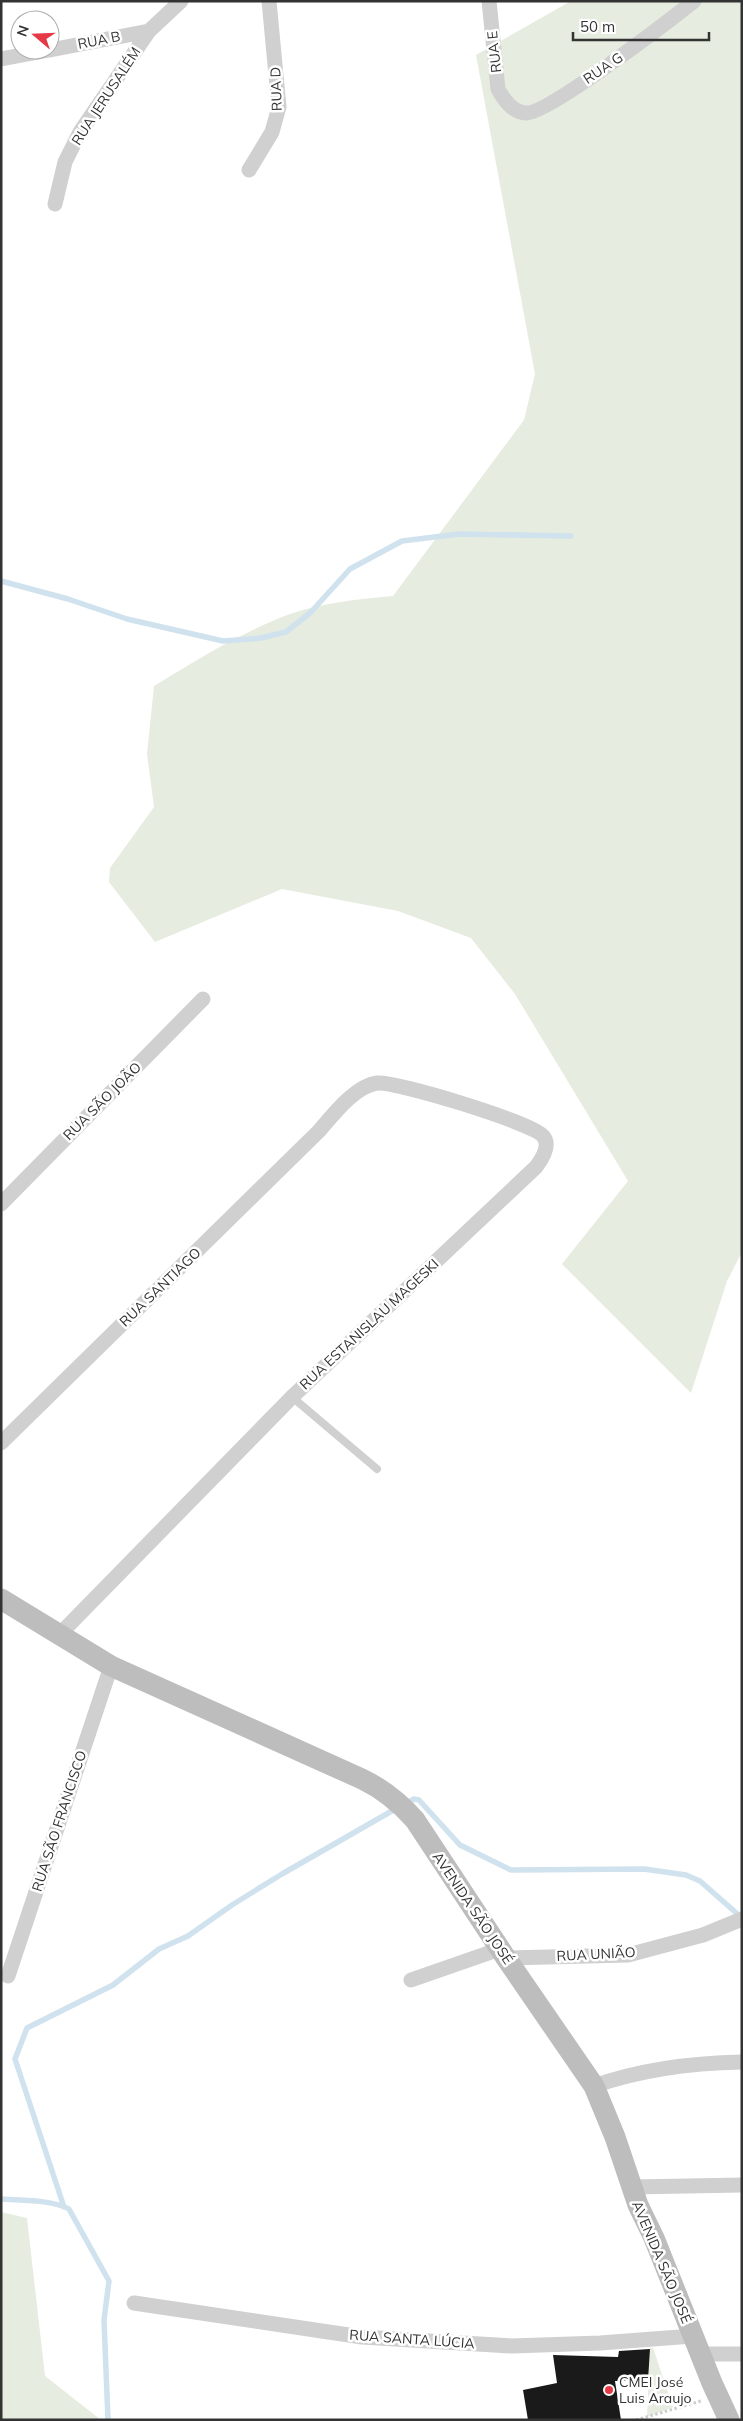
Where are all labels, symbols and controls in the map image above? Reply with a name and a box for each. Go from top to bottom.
north arrow [10,10,60,60]
scale bar [573,10,709,42]
text: 50 m [580,17,615,36]
text: N [12,23,33,39]
street label: RUA B [76,27,122,53]
street label: RUA E [483,30,505,74]
street label: RUA JERUSALÉM [68,44,144,148]
street label: RUA G [580,48,626,88]
street label: RUA D [266,67,286,111]
street label: RUA SÃO JOÃO [59,1058,145,1144]
street label: RUA SANTIAGO [115,1244,205,1330]
street label: RUA ESTANISLAU MAGESKI [296,1255,442,1393]
street label: RUA SÃO FRANCISCO [28,1748,90,1894]
street label: AVENIDA SÃO JOSÉ [429,1848,517,1968]
street label: RUA UNIÃO [556,1943,636,1965]
street label: AVENIDA SÃO JOSÉ [628,2198,696,2326]
street label: RUA SANTA LÚCIA [349,2326,476,2352]
place label: CMEI José Luis Araujo [619,2373,692,2407]
marker: CMEI José Luis Araujo [603,2384,615,2396]

